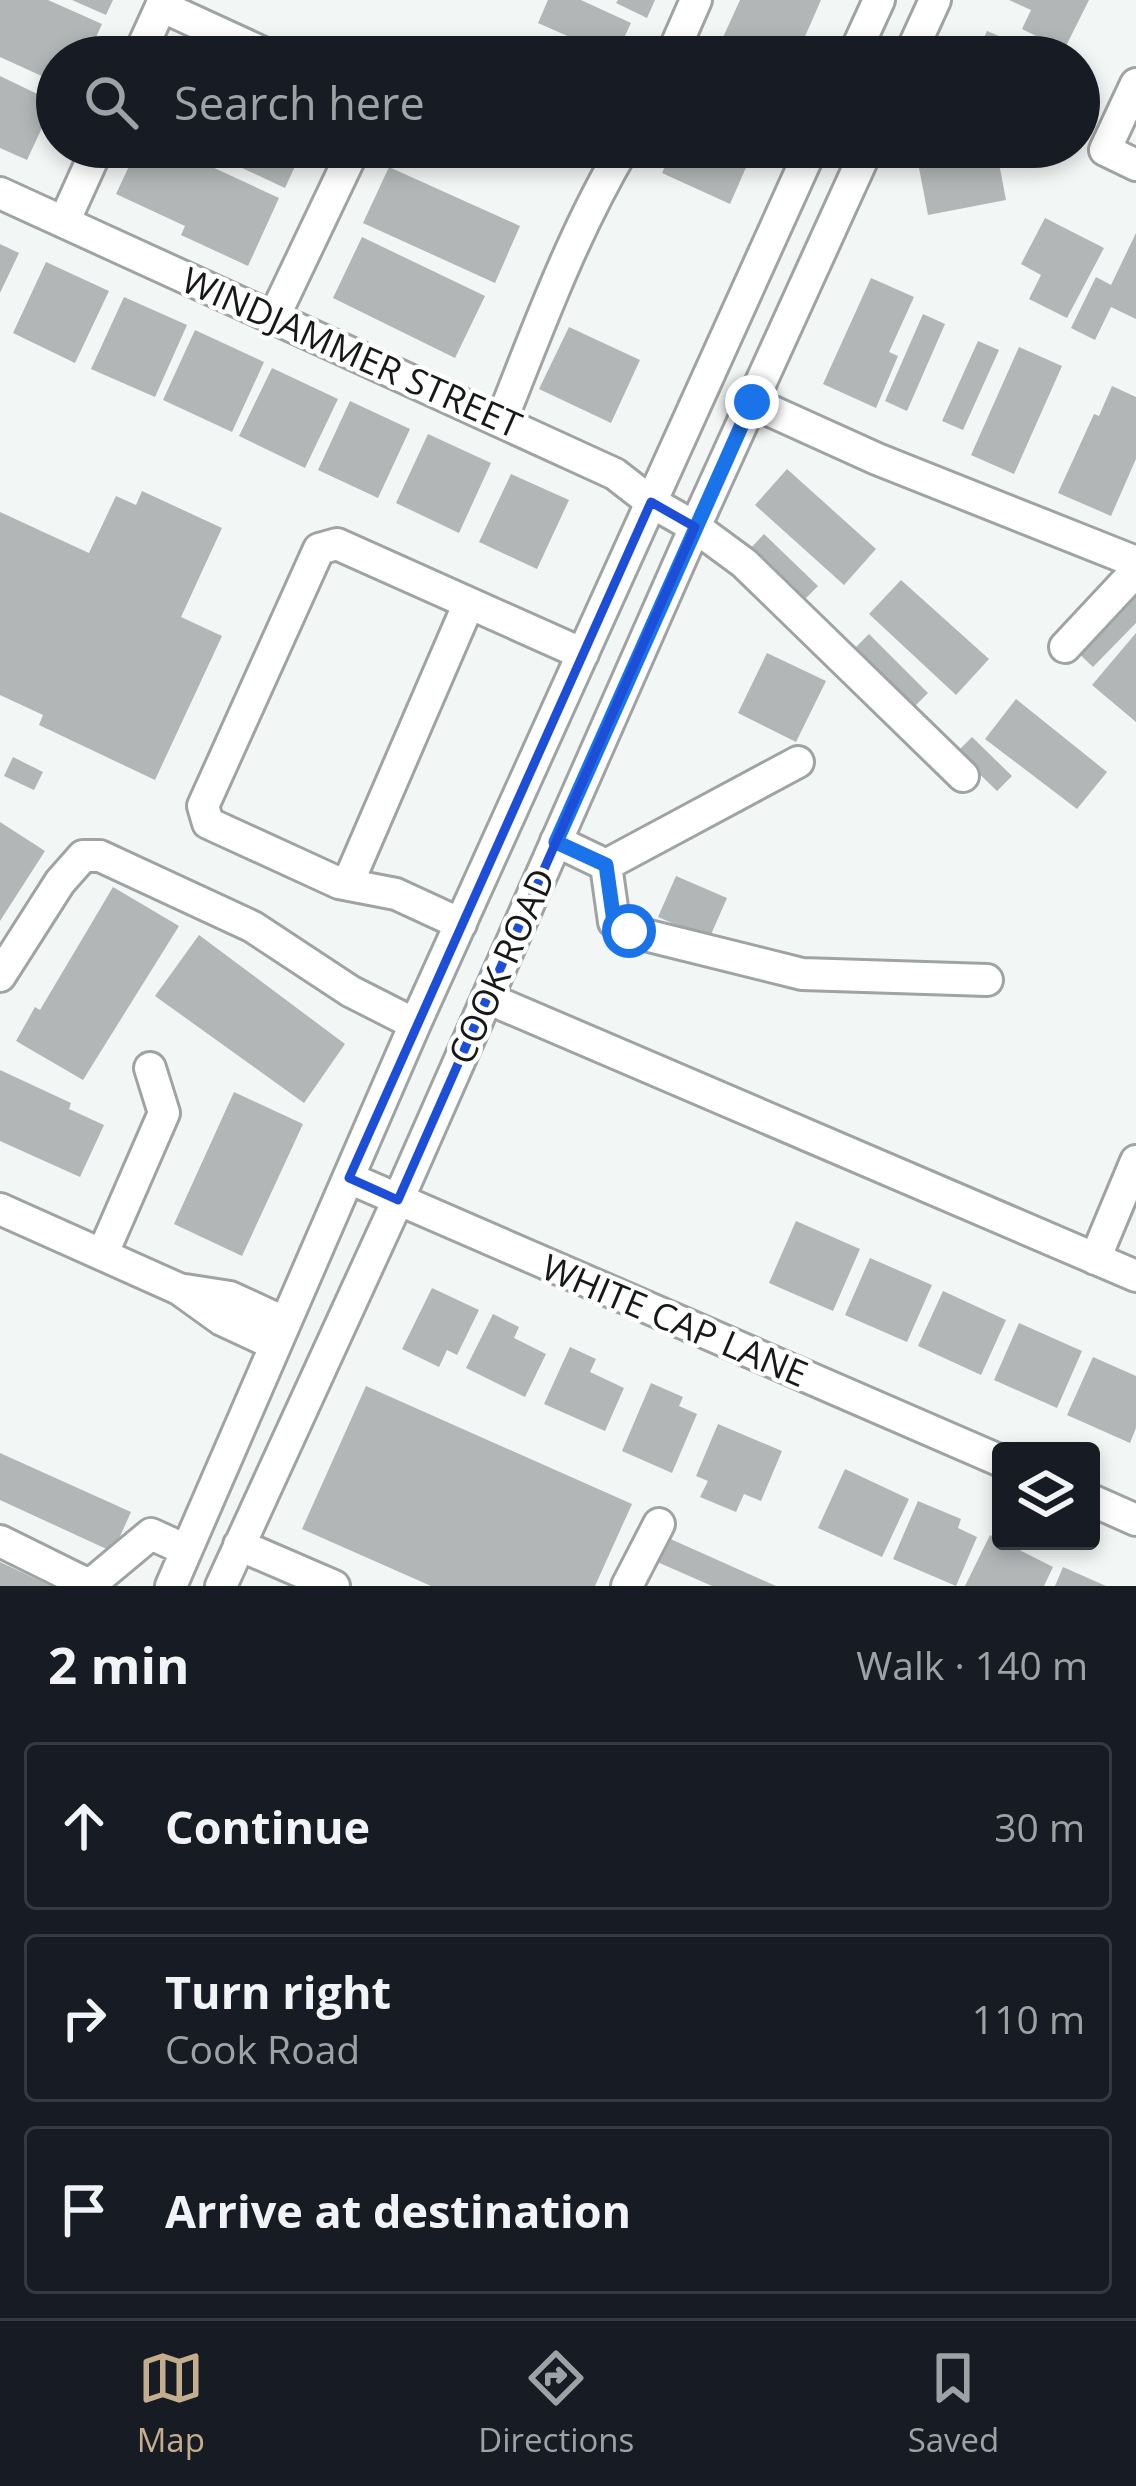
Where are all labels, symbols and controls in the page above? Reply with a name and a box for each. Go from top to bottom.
search box [36,36,1100,168]
icon: search [78,69,144,135]
text: Search here [174,72,425,133]
street label: WINDJAMMER STREET [174,255,530,449]
route end [725,375,779,429]
street label: COOK ROAD [436,860,566,1072]
route start [602,904,656,958]
street label: WHITE CAP LANE [535,1242,815,1398]
map controls [992,1442,1100,1550]
button: layers [992,1442,1100,1550]
text: 2 min [48,1629,190,1699]
text: Walk · 140 m [856,1638,1088,1691]
icon: ahead [51,1793,117,1859]
text: Continue [165,1796,370,1857]
text: 30 m [994,1800,1085,1853]
text: Turn right [165,1961,391,2022]
icon: right [51,1985,117,2051]
text: 110 m [972,1992,1085,2045]
text: Cook Road [165,2022,360,2075]
icon: arrive [51,2177,117,2243]
text: Arrive at destination [165,2180,631,2241]
tab: Map [137,2345,205,2462]
tab: Directions [478,2345,634,2462]
tab: Saved [908,2345,999,2462]

